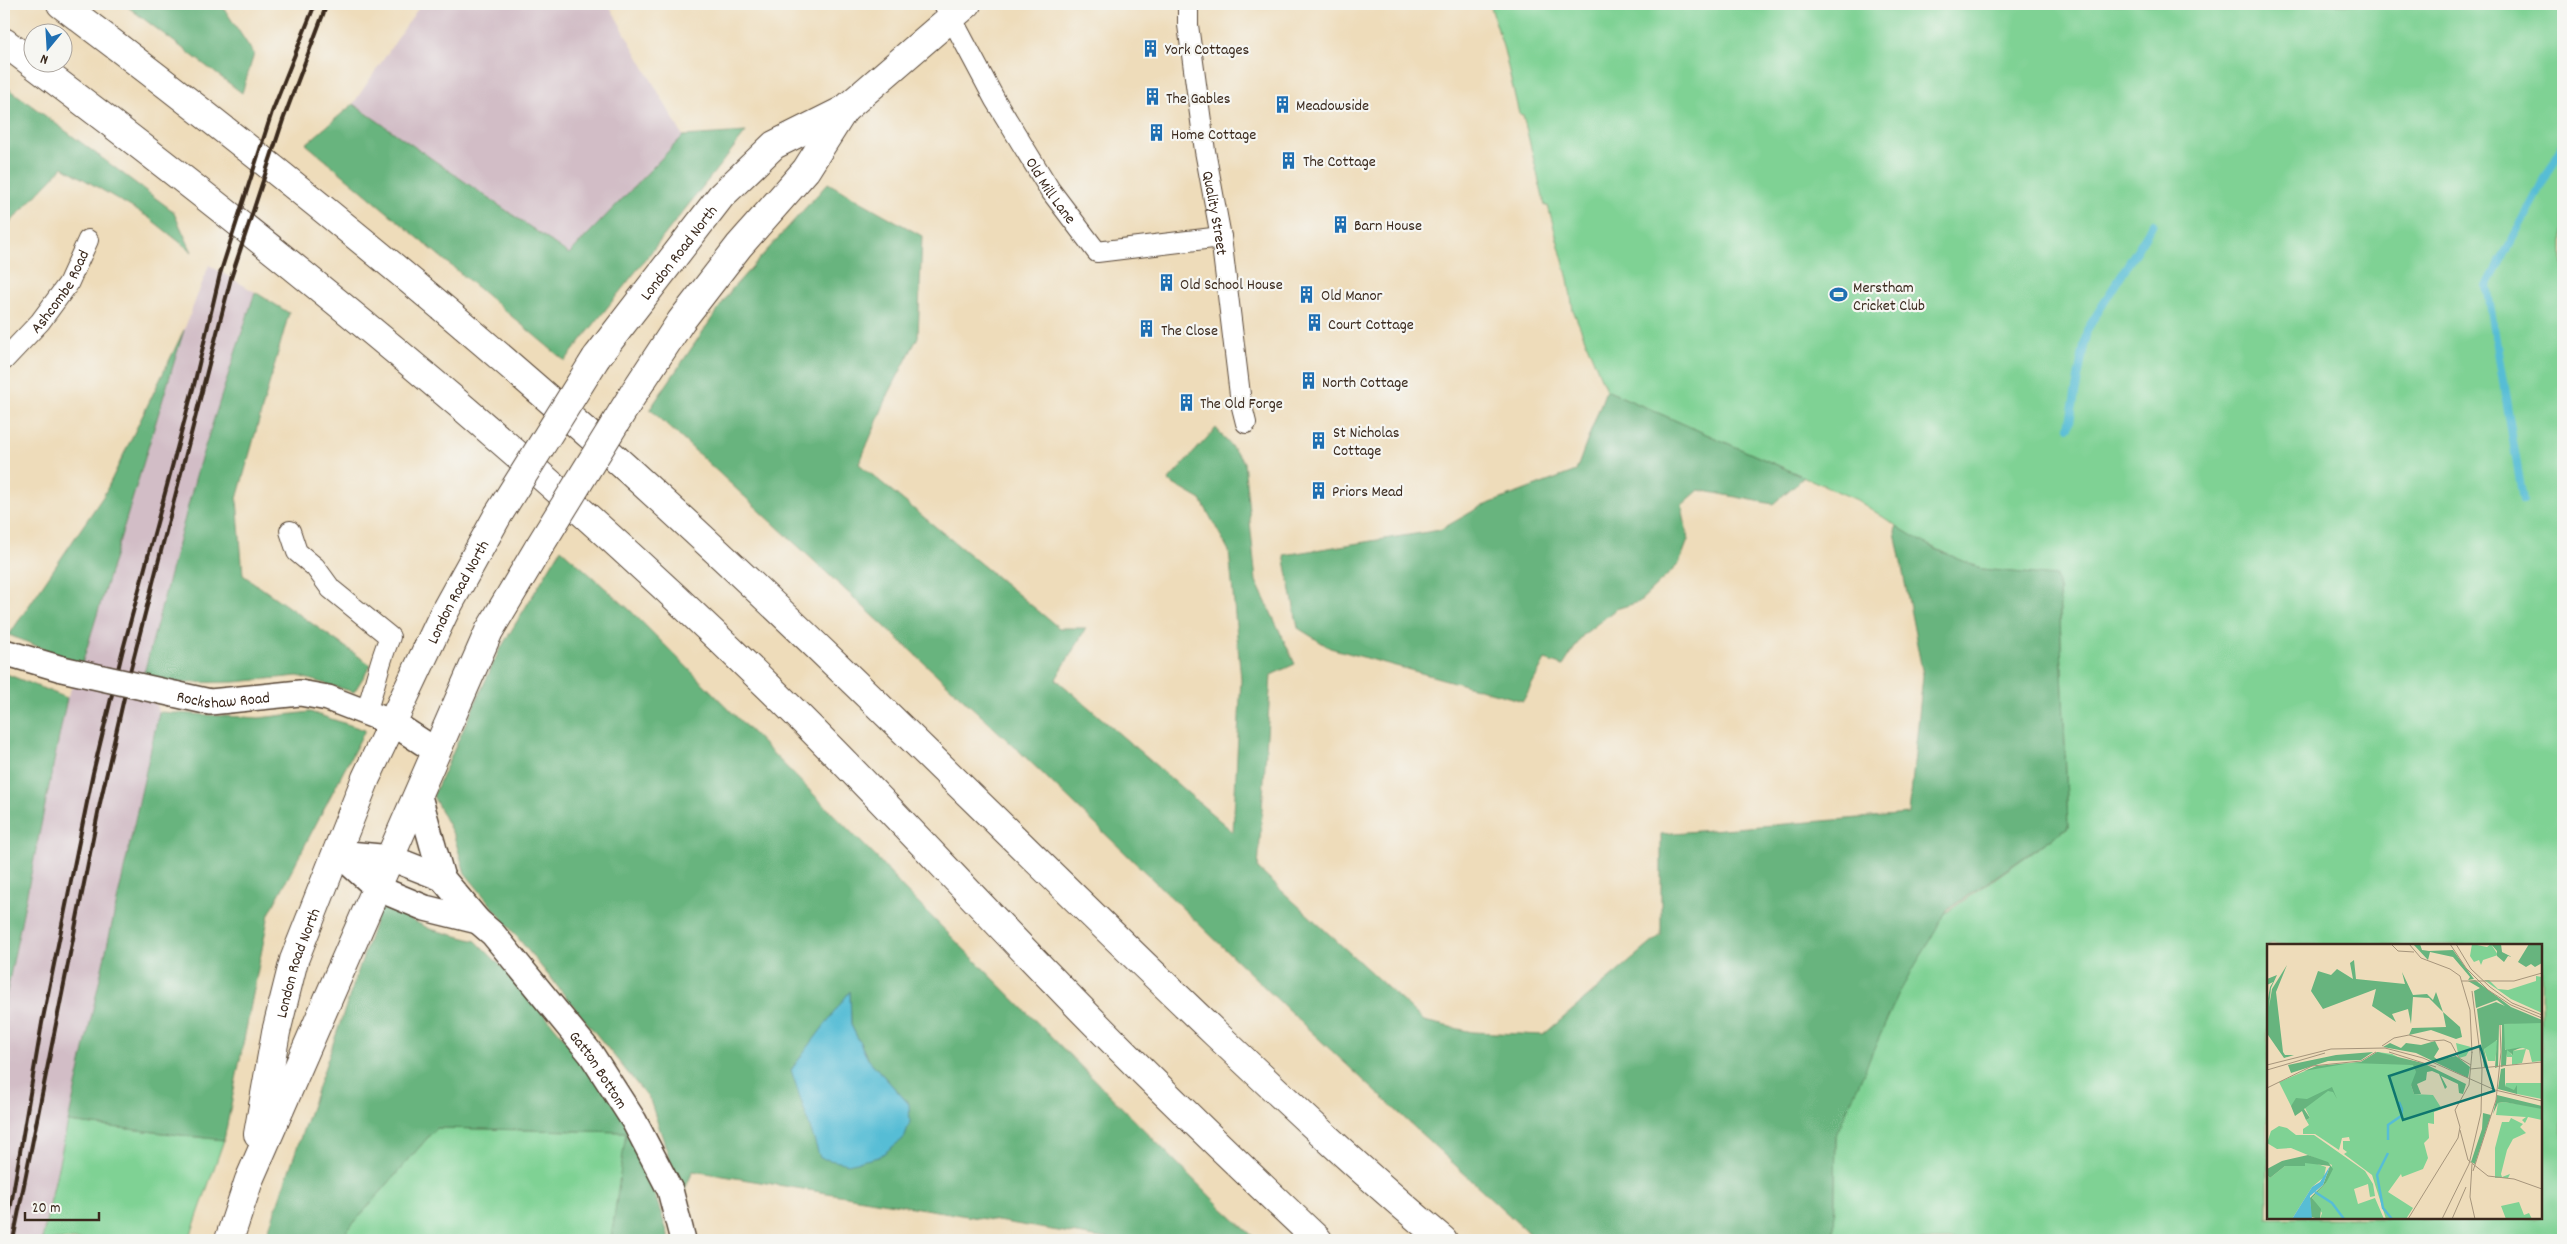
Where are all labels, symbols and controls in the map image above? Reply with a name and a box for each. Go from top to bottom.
north arrow [22,22,72,72]
building icon: York Cottages [1141,38,1161,58]
place label: York Cottages [1165,39,1250,62]
text: N [38,48,51,69]
building icon: The Gables [1142,87,1162,107]
place label: The Gables [1166,88,1231,111]
building icon: Meadowside [1272,94,1292,114]
place label: Meadowside [1296,95,1369,118]
building icon: Home Cottage [1147,123,1167,143]
place label: Home Cottage [1171,124,1256,147]
building icon: The Cottage [1279,150,1299,170]
place label: The Cottage [1303,151,1376,174]
street label: Old Mill Lane [1019,153,1081,230]
street label: Quality Street [1195,169,1232,257]
street label: London Road North [636,201,724,306]
building icon: Barn House [1330,214,1350,234]
place label: Barn House [1354,215,1422,238]
street label: Ashcombe Road [26,247,96,340]
building icon: Old School House [1156,273,1176,293]
place label: Old School House [1180,274,1283,297]
place label: Merstham Cricket Club [1853,277,1925,318]
building icon: Old Manor [1297,284,1317,304]
place label: Old Manor [1321,285,1383,308]
sports icon: Merstham Cricket Club [1829,285,1849,305]
building icon: Court Cottage [1304,313,1324,333]
place label: Court Cottage [1328,314,1414,337]
building icon: The Close [1137,319,1157,339]
place label: The Close [1161,320,1218,343]
building icon: North Cottage [1298,371,1318,391]
place label: North Cottage [1322,372,1408,395]
building icon: The Old Forge [1176,392,1196,412]
place label: The Old Forge [1200,393,1283,416]
place label: St Nicholas Cottage [1333,422,1400,463]
building icon: St Nicholas Cottage [1309,430,1329,450]
building icon: Priors Mead [1308,480,1328,500]
place label: Priors Mead [1332,481,1403,504]
street label: London Road North [422,537,496,648]
street label: Rockshaw Road [174,686,271,716]
street label: London Road North [271,905,327,1021]
inset map [2267,944,2542,1219]
street label: Gatton Bottom [562,1027,632,1114]
scale bar [25,1189,99,1221]
text: 20 m [32,1198,60,1220]

